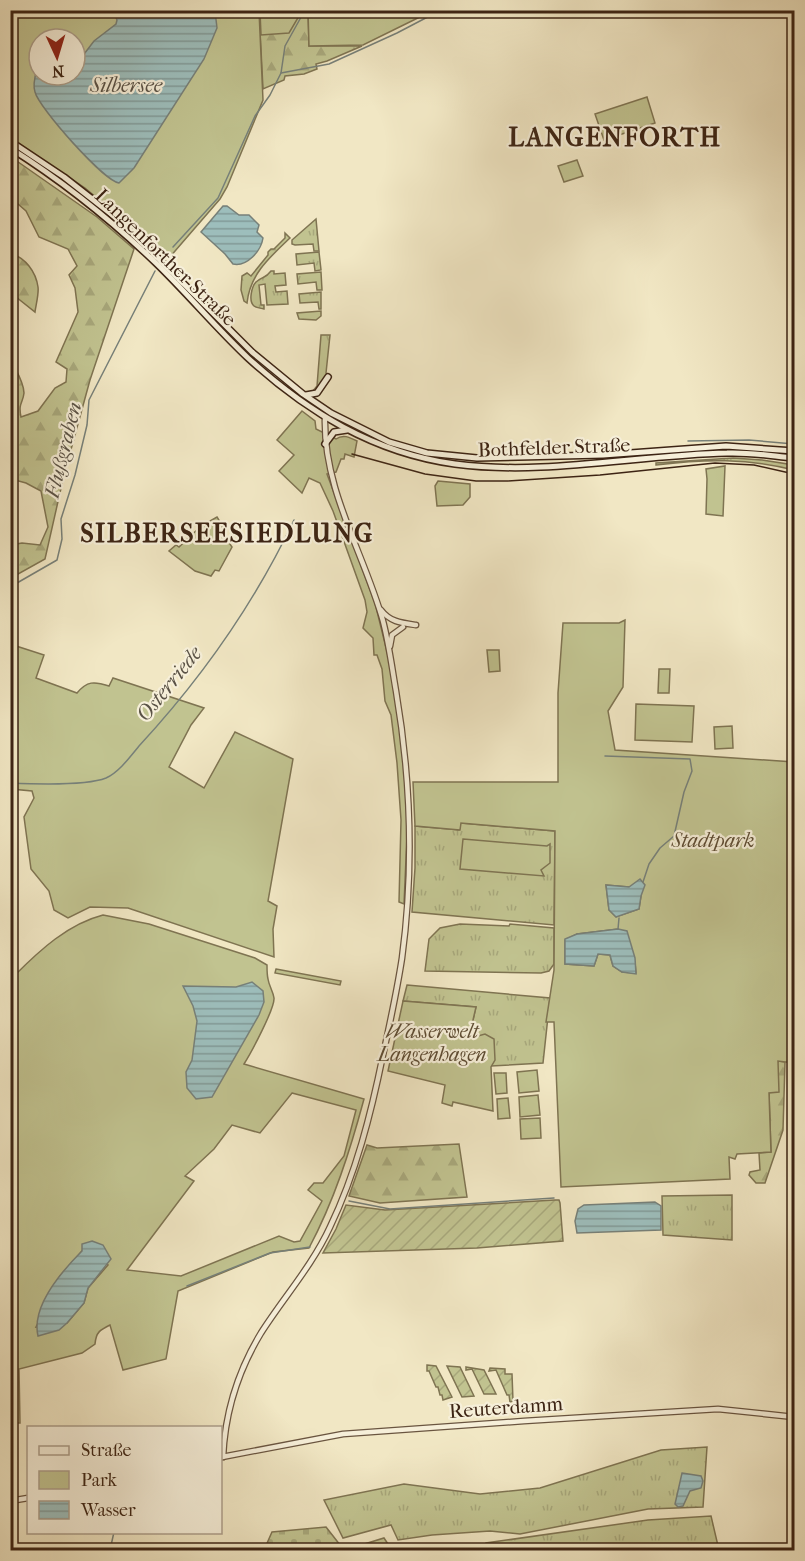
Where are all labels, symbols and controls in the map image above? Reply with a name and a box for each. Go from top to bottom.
north arrow [27,27,87,87]
text: N [50,62,65,81]
water label: Silbersee [89,73,163,97]
district label: LANGENFORTH [508,122,722,153]
street label: Langenforther Straße [90,184,241,331]
water label: Flußgraben [39,399,87,501]
street label: Bothfelder Straße [477,433,631,462]
district label: SILBERSEESIEDLUNG [80,518,374,549]
water label: Osterriede [132,641,207,726]
park label: Stadtpark [670,829,755,852]
park label: Wasserwelt Langenhagen [376,1020,486,1066]
street label: Reuterdamm [448,1392,564,1423]
legend [27,1426,222,1534]
text: Straße [81,1440,132,1461]
text: Park [81,1470,118,1491]
text: Wasser [80,1500,136,1521]

